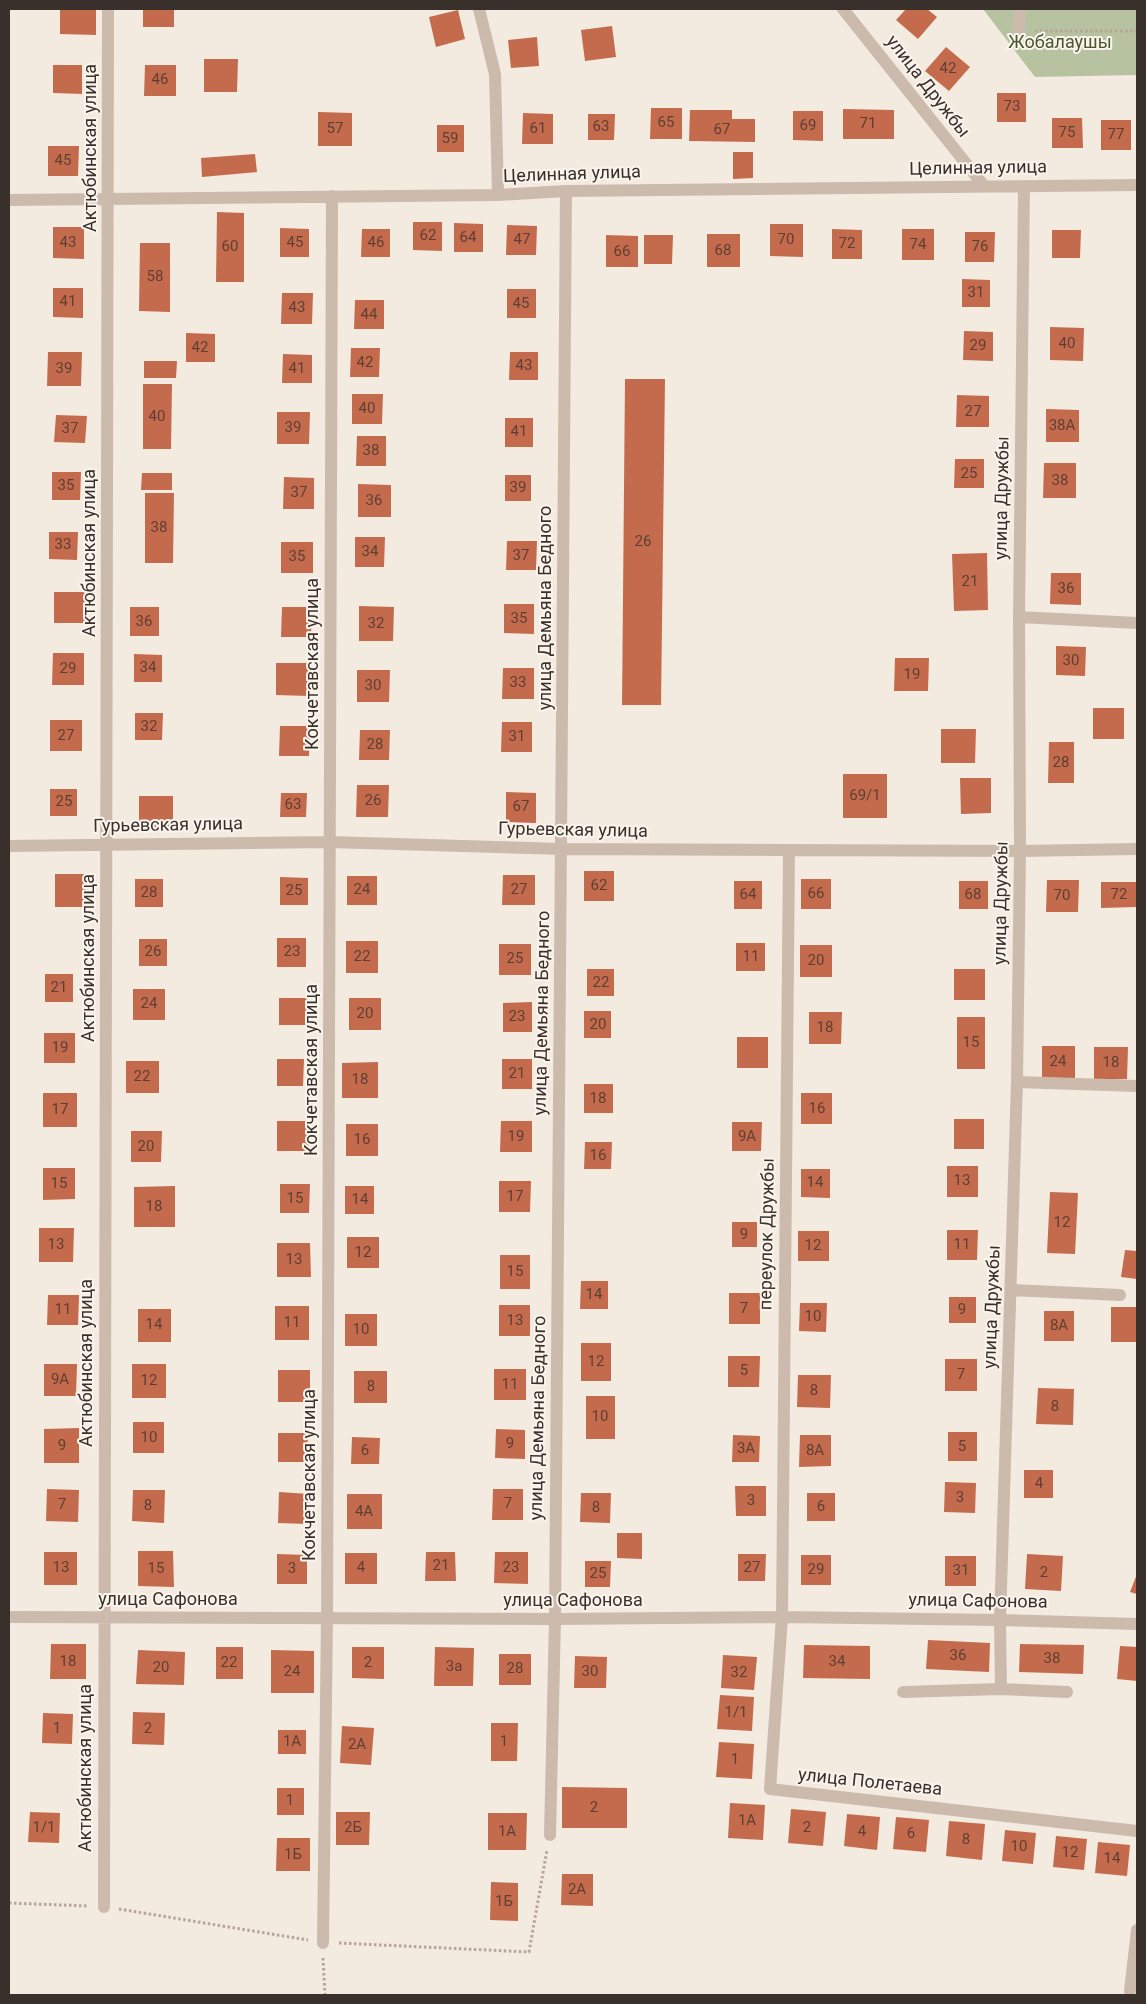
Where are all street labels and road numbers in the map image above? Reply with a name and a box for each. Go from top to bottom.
street label: улица Дружбы [880,32,974,142]
street label: Актюбинская улица [80,64,102,232]
street label: Целинная улица [909,157,1047,181]
street label: Целинная улица [503,162,641,188]
street label: улица Дружбы [991,436,1015,560]
street label: Актюбинская улица [79,469,101,637]
street label: улица Демьяна Бедного [535,506,557,710]
street label: Кокчетавская улица [302,578,324,750]
street label: Гурьевская улица [93,814,243,838]
street label: Гурьевская улица [498,819,648,843]
street label: улица Дружбы [990,841,1014,965]
street label: Актюбинская улица [78,874,100,1042]
street label: улица Демьяна Бедного [530,911,556,1115]
street label: Кокчетавская улица [301,984,323,1156]
street label: переулок Дружбы [756,1158,780,1310]
street label: улица Дружбы [980,1245,1006,1369]
street label: Актюбинская улица [76,1279,98,1447]
street label: улица Демьяна Бедного [526,1316,552,1520]
street label: Кокчетавская улица [299,1389,321,1561]
street label: улица Сафонова [98,1589,238,1611]
street label: улица Сафонова [503,1590,643,1612]
street label: улица Сафонова [908,1590,1048,1614]
street label: Актюбинская улица [75,1684,97,1852]
street label: улица Полетаева [797,1765,943,1801]

